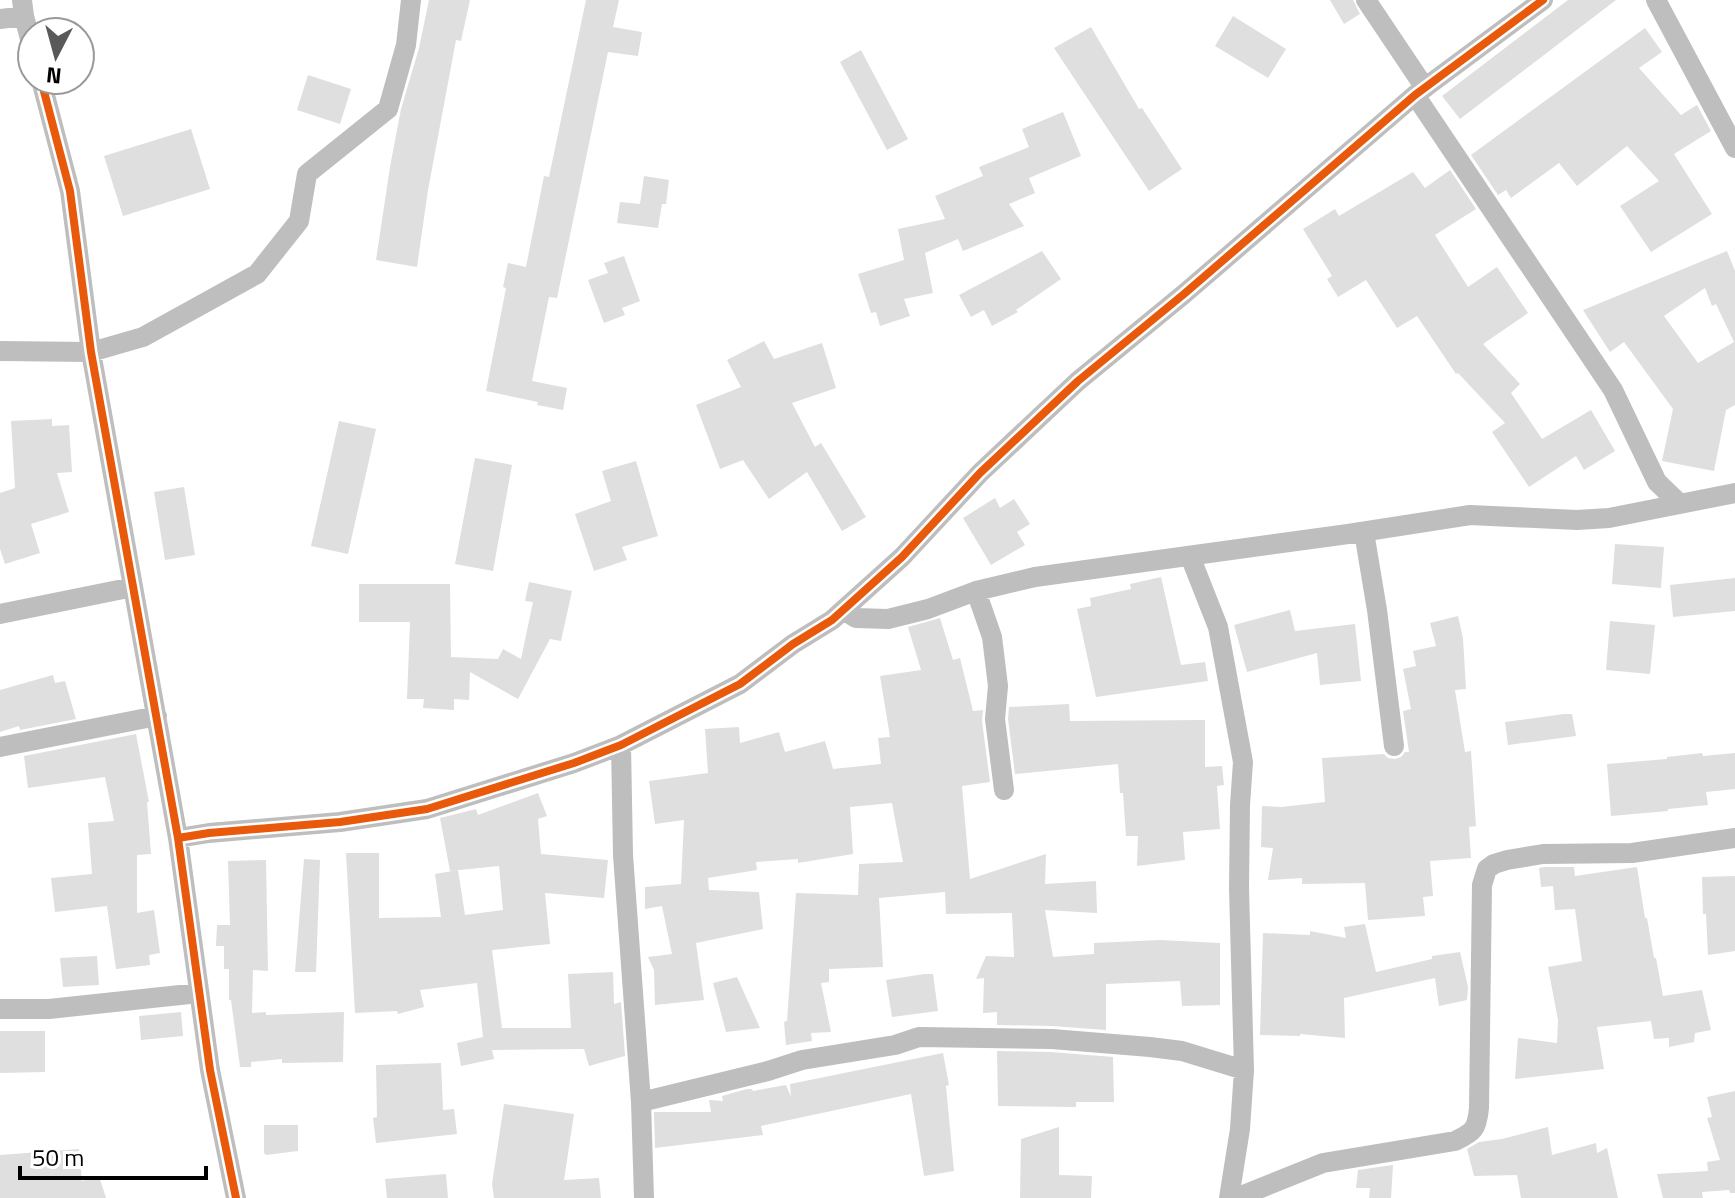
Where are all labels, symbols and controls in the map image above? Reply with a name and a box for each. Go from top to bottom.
north arrow [16,16,96,96]
text: N [45,58,63,94]
scale bar [20,1130,206,1180]
text: 50 m [32,1139,84,1175]

